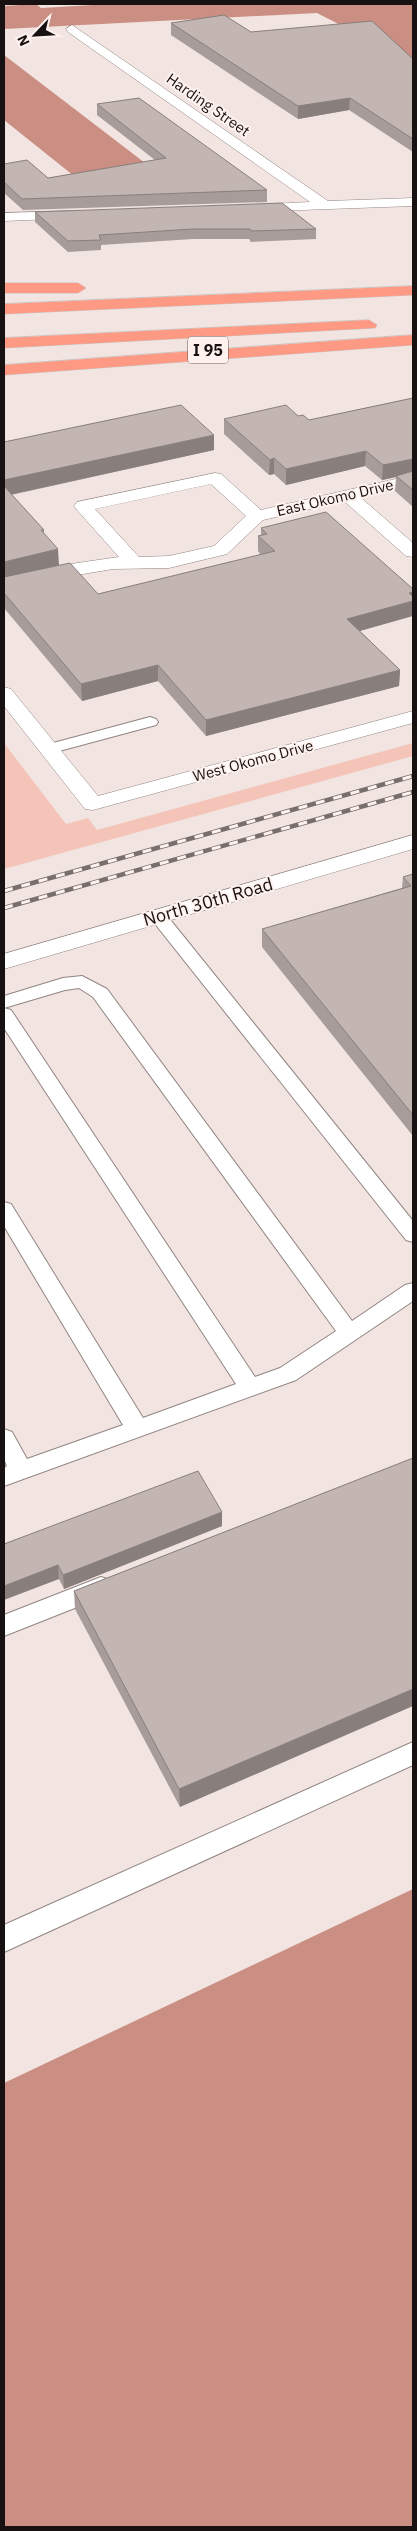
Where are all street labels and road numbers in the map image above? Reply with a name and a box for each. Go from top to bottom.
street label: Harding Street [163,69,254,140]
road number: I 95 [188,336,228,364]
street label: East Okomo Drive [275,475,395,520]
street label: West Okomo Drive [191,735,315,786]
street label: North 30th Road [140,872,275,931]

